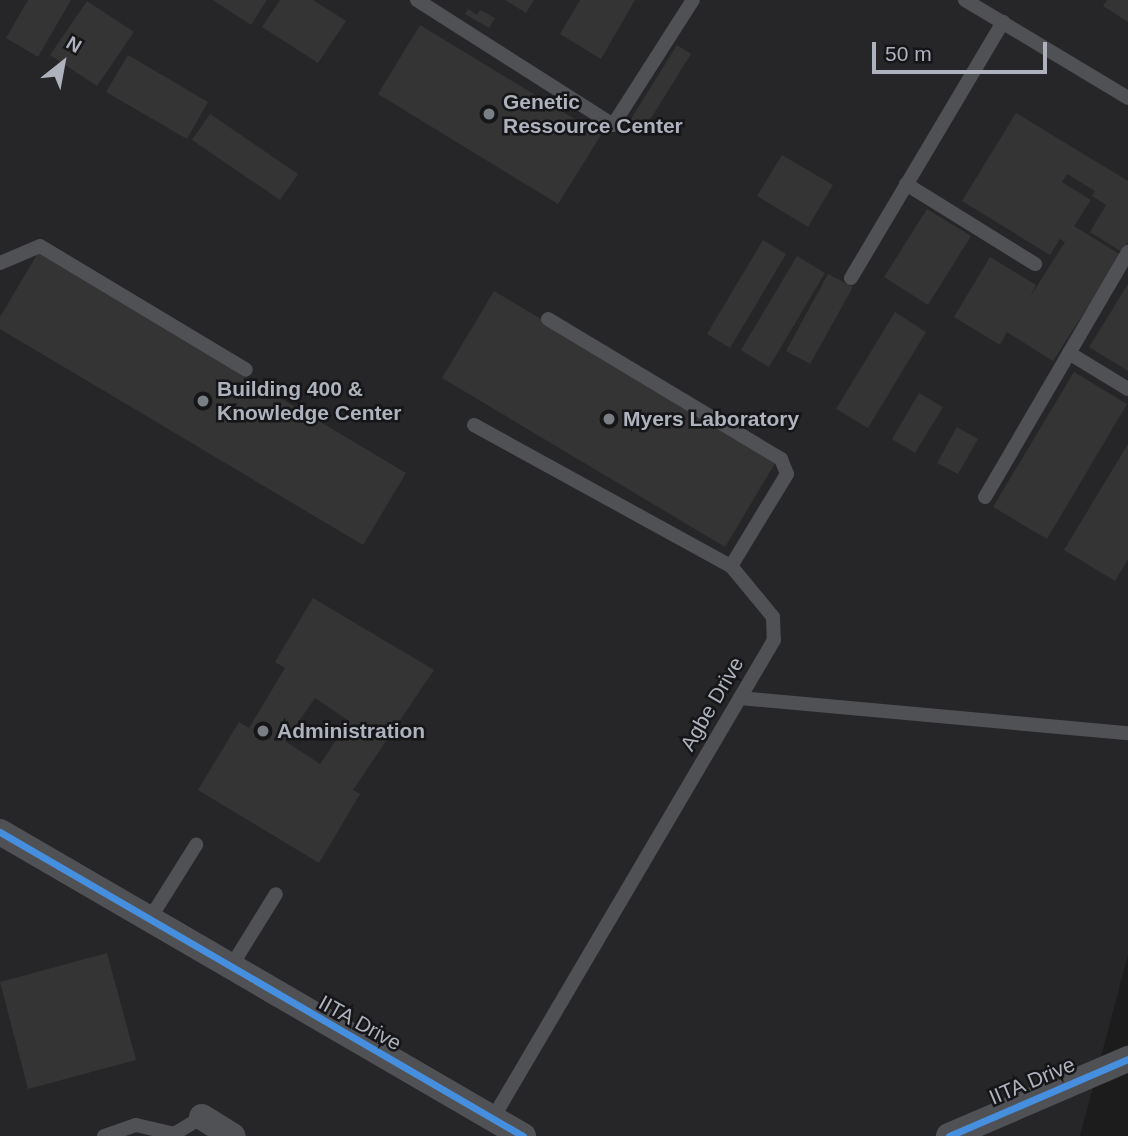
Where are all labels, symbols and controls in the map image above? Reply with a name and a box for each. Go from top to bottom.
north arrow [28,28,98,98]
scale bar [876,28,1051,72]
text: N [63,32,85,57]
text: 50 m [885,42,932,65]
place label: Genetic Ressource Center [503,89,683,139]
marker: Genetic Ressource Center [481,106,497,122]
place label: Building 400 & Knowledge Center [217,376,401,426]
marker: Building 400 & Knowledge Center [195,393,211,409]
place label: Myers Laboratory [623,406,799,432]
marker: Myers Laboratory [601,411,617,427]
street label: Agbe Drive [675,653,749,755]
place label: Administration [277,718,425,744]
marker: Administration [255,723,271,739]
street label: IITA Drive [314,990,406,1056]
street label: IITA Drive [985,1051,1079,1111]

